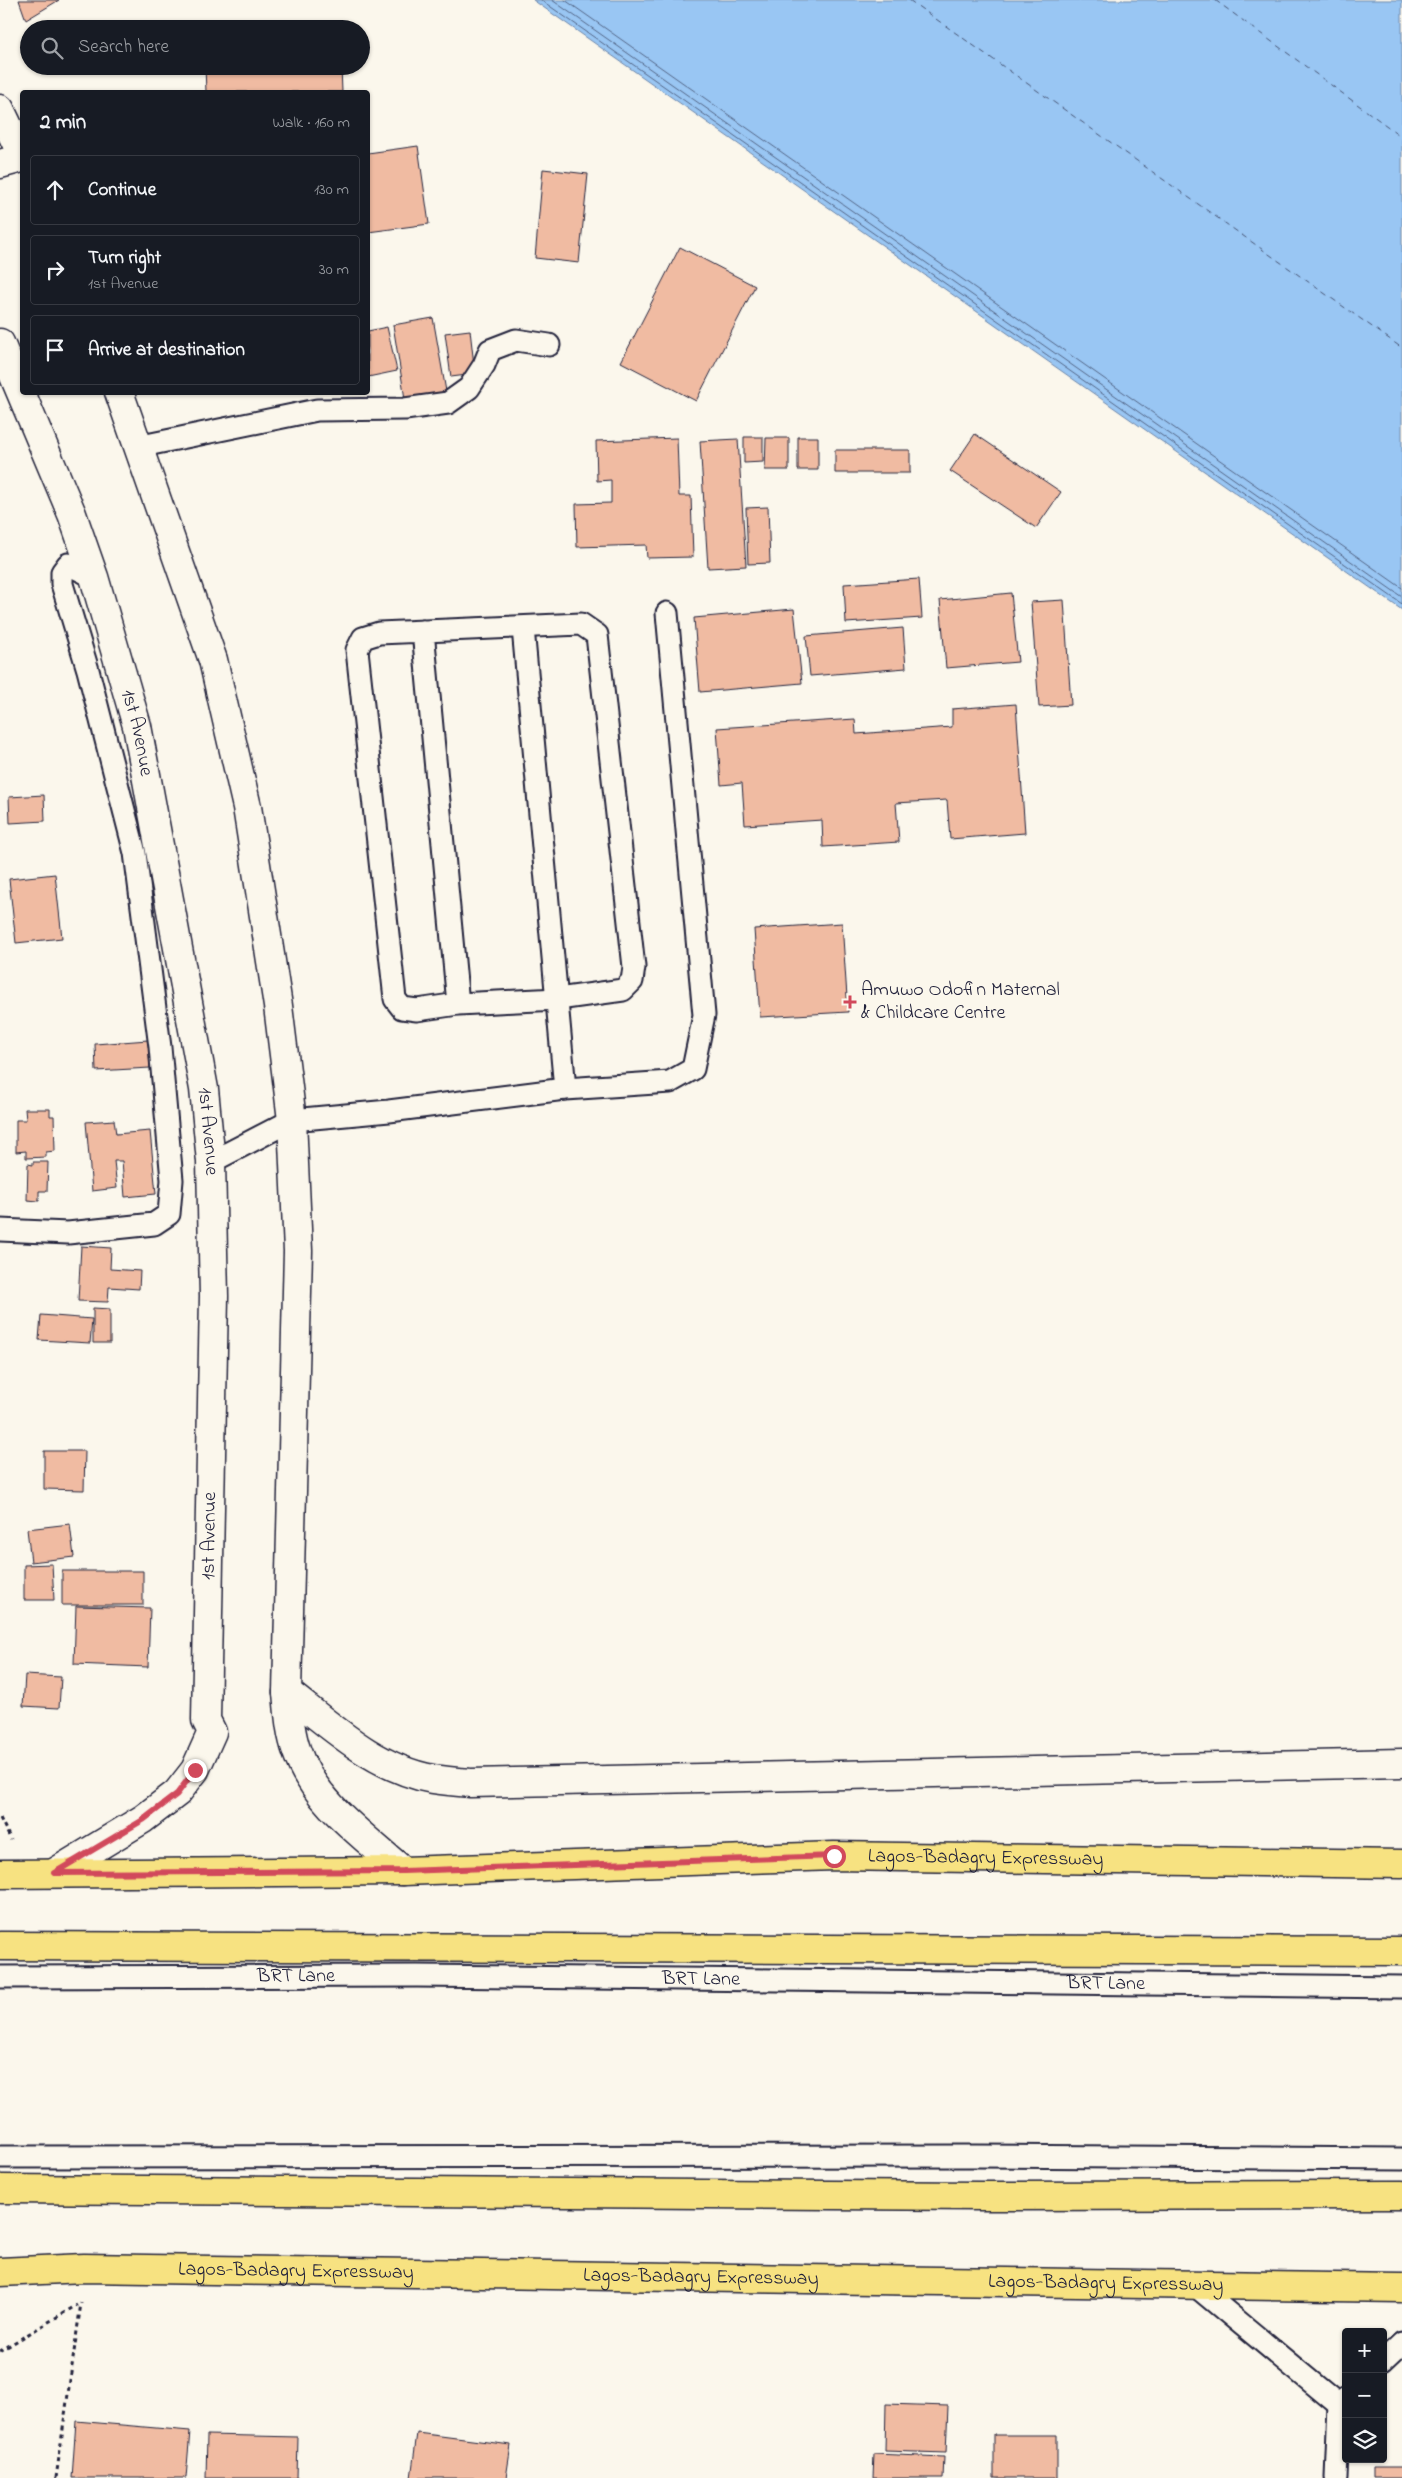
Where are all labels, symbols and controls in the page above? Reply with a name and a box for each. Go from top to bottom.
search box [20,20,370,75]
icon: search [38,34,66,62]
text: Search here [78,34,169,61]
text: 2 min [40,108,86,138]
text: Walk · 160 m [272,111,350,135]
icon: ahead [41,176,69,204]
text: Continue [88,177,156,204]
text: 130 m [314,178,349,202]
text: Turn right [88,245,161,272]
icon: right [41,256,69,284]
text: 30 m [319,258,349,282]
text: 1st Avenue [88,272,158,296]
icon: arrive [41,336,69,364]
text: Arrive at destination [88,337,245,364]
street label: 1st Avenue [113,686,160,779]
place label: Amuwo Odofin Maternal & Childcare Centre [861,976,1060,1028]
marker: Amuwo Odofin Maternal & Childcare Centre [843,995,857,1009]
street label: 1st Avenue [189,1086,226,1176]
street label: 1st Avenue [195,1492,225,1580]
route end [184,1759,207,1782]
street label: Lagos-Badagry Expressway [868,1842,1104,1874]
route start [823,1845,846,1868]
street label: BRT Lane [256,1962,335,1991]
street label: BRT Lane [661,1964,740,1994]
street label: BRT Lane [1066,1969,1145,1999]
street label: Lagos-Badagry Expressway [178,2255,414,2288]
street label: Lagos-Badagry Expressway [583,2261,819,2294]
street label: Lagos-Badagry Expressway [988,2267,1224,2300]
map controls [1342,2328,1387,2463]
button: + [1342,2328,1387,2373]
button: − [1342,2373,1387,2418]
button: layers [1342,2418,1387,2463]

